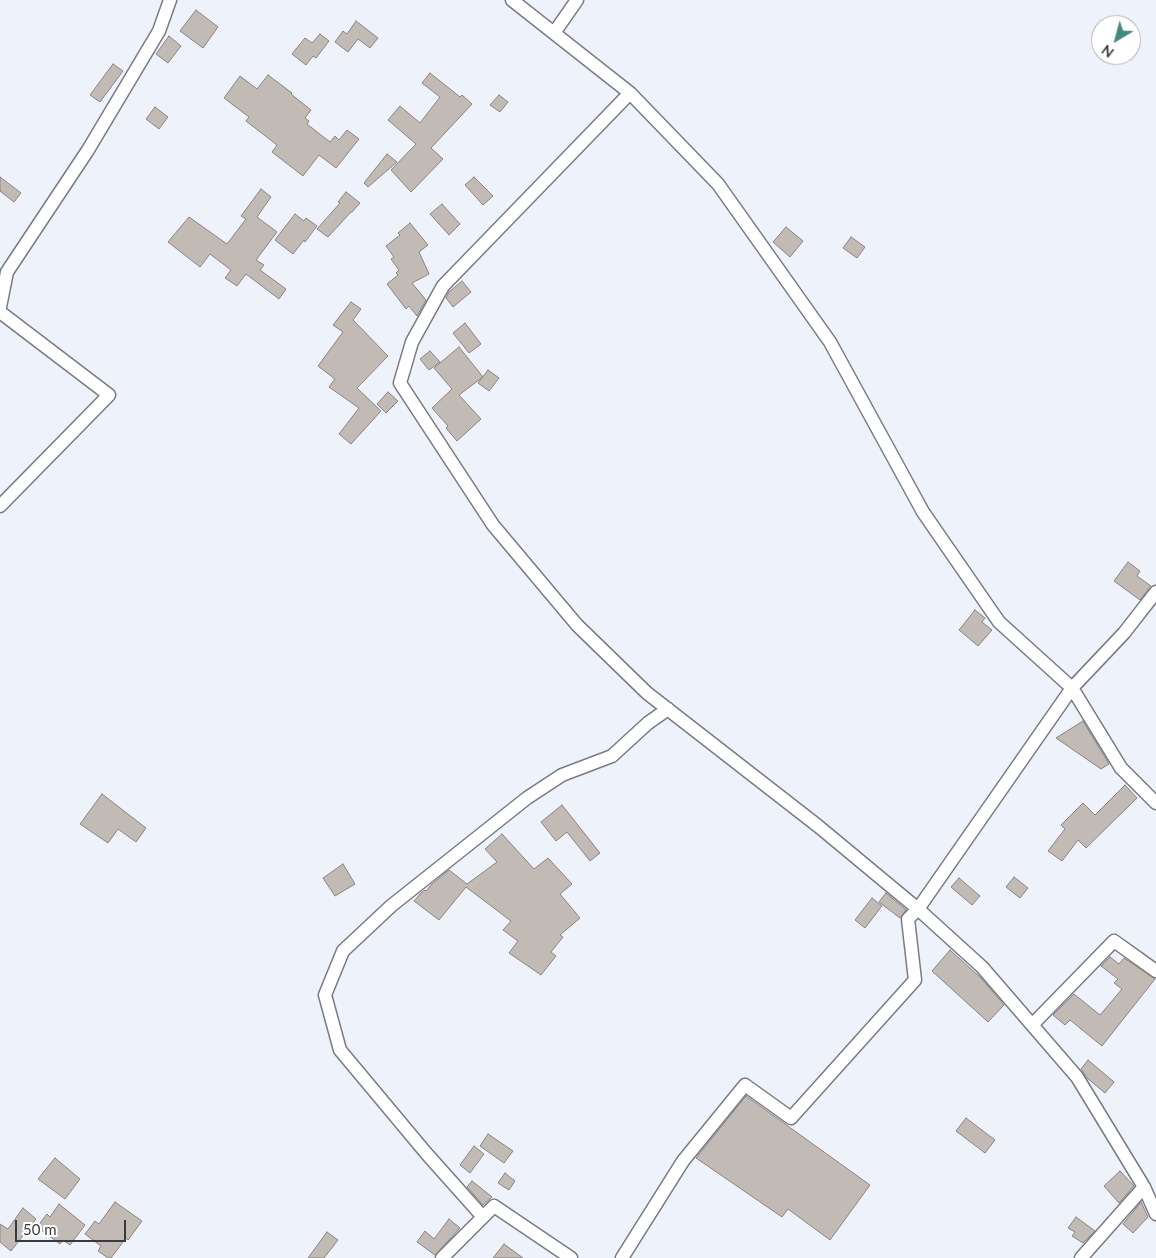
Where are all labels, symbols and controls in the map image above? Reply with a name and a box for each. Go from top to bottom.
north arrow [1091,15,1141,65]
text: N [1098,42,1117,62]
scale bar [18,1210,129,1242]
text: 50 m [23,1220,57,1238]

